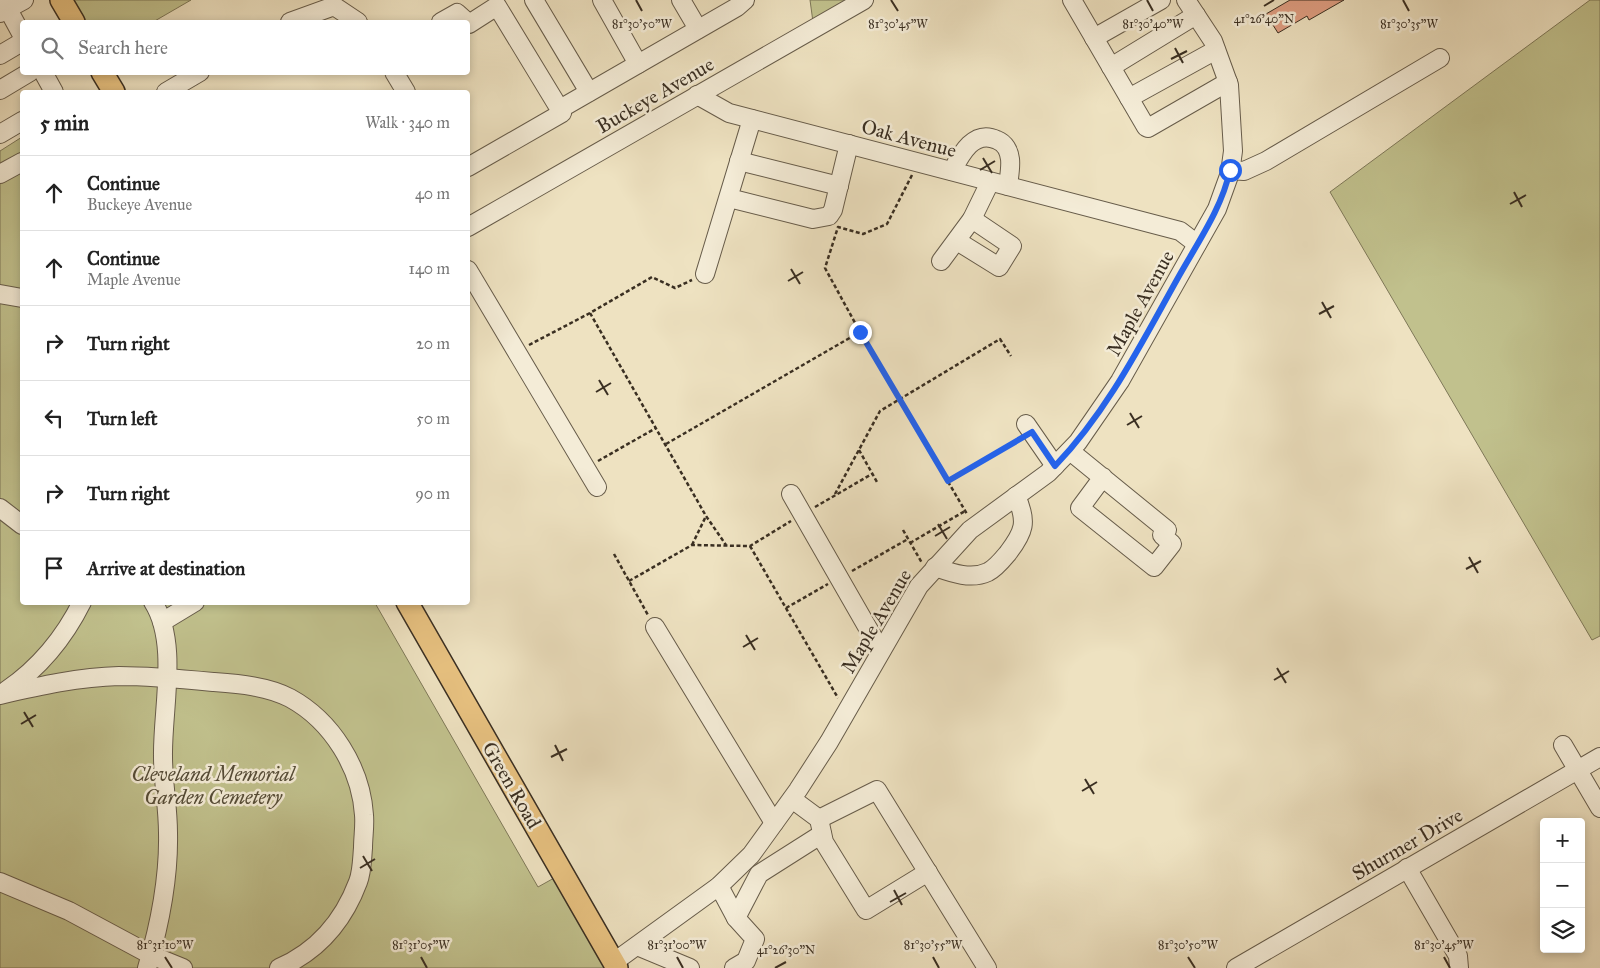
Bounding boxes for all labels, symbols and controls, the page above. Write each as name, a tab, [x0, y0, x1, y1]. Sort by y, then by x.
text: 41°26'40"N	[1234, 12, 1294, 26]
text: 81°30'50"W	[612, 17, 672, 31]
text: 81°30'45"W	[868, 17, 928, 31]
text: 81°30'40"W	[1123, 17, 1184, 31]
text: 81°30'35"W	[1380, 17, 1438, 31]
search box	[20, 20, 470, 75]
icon: search	[38, 34, 66, 62]
text: Search here	[78, 36, 168, 59]
street label: Buckeye Avenue	[592, 52, 718, 138]
text: 5 min	[40, 110, 89, 136]
text: Walk · 340 m	[365, 113, 450, 132]
street label: Oak Avenue	[859, 114, 959, 162]
route start	[1219, 159, 1242, 182]
text: Continue	[87, 172, 160, 195]
icon: ahead	[40, 179, 68, 207]
text: 40 m	[415, 184, 450, 203]
text: Buckeye Avenue	[87, 195, 192, 214]
street label: Maple Avenue	[1101, 246, 1179, 360]
text: Continue	[87, 247, 160, 270]
icon: ahead	[40, 254, 68, 282]
text: 140 m	[409, 259, 450, 278]
text: Maple Avenue	[87, 270, 181, 289]
route end	[849, 321, 872, 344]
icon: right	[40, 329, 68, 357]
text: Turn right	[87, 332, 170, 355]
text: 20 m	[416, 334, 450, 353]
icon: left	[40, 404, 68, 432]
text: Turn left	[87, 407, 157, 430]
text: 50 m	[416, 409, 450, 428]
icon: right	[40, 479, 68, 507]
text: Turn right	[87, 482, 170, 505]
text: 90 m	[415, 484, 450, 503]
icon: arrive	[40, 554, 68, 582]
text: Arrive at destination	[87, 557, 245, 580]
street label: Maple Avenue	[836, 565, 916, 677]
street label: Green Road	[478, 737, 546, 833]
park label: Cleveland Memorial Garden Cemetery	[131, 762, 296, 809]
street label: Shurmer Drive	[1347, 803, 1467, 885]
map controls	[1540, 818, 1585, 953]
button: +	[1540, 818, 1585, 863]
button: −	[1540, 863, 1585, 908]
button: layers	[1540, 908, 1585, 953]
text: 81°31'10"W	[137, 938, 194, 952]
text: 81°31'05"W	[392, 938, 450, 952]
text: 81°31'00"W	[648, 938, 707, 952]
text: 81°30'55"W	[904, 938, 963, 952]
text: 81°30'50"W	[1158, 938, 1218, 952]
text: 81°30'45"W	[1414, 938, 1474, 952]
text: 41°26'30"N	[757, 943, 815, 957]

